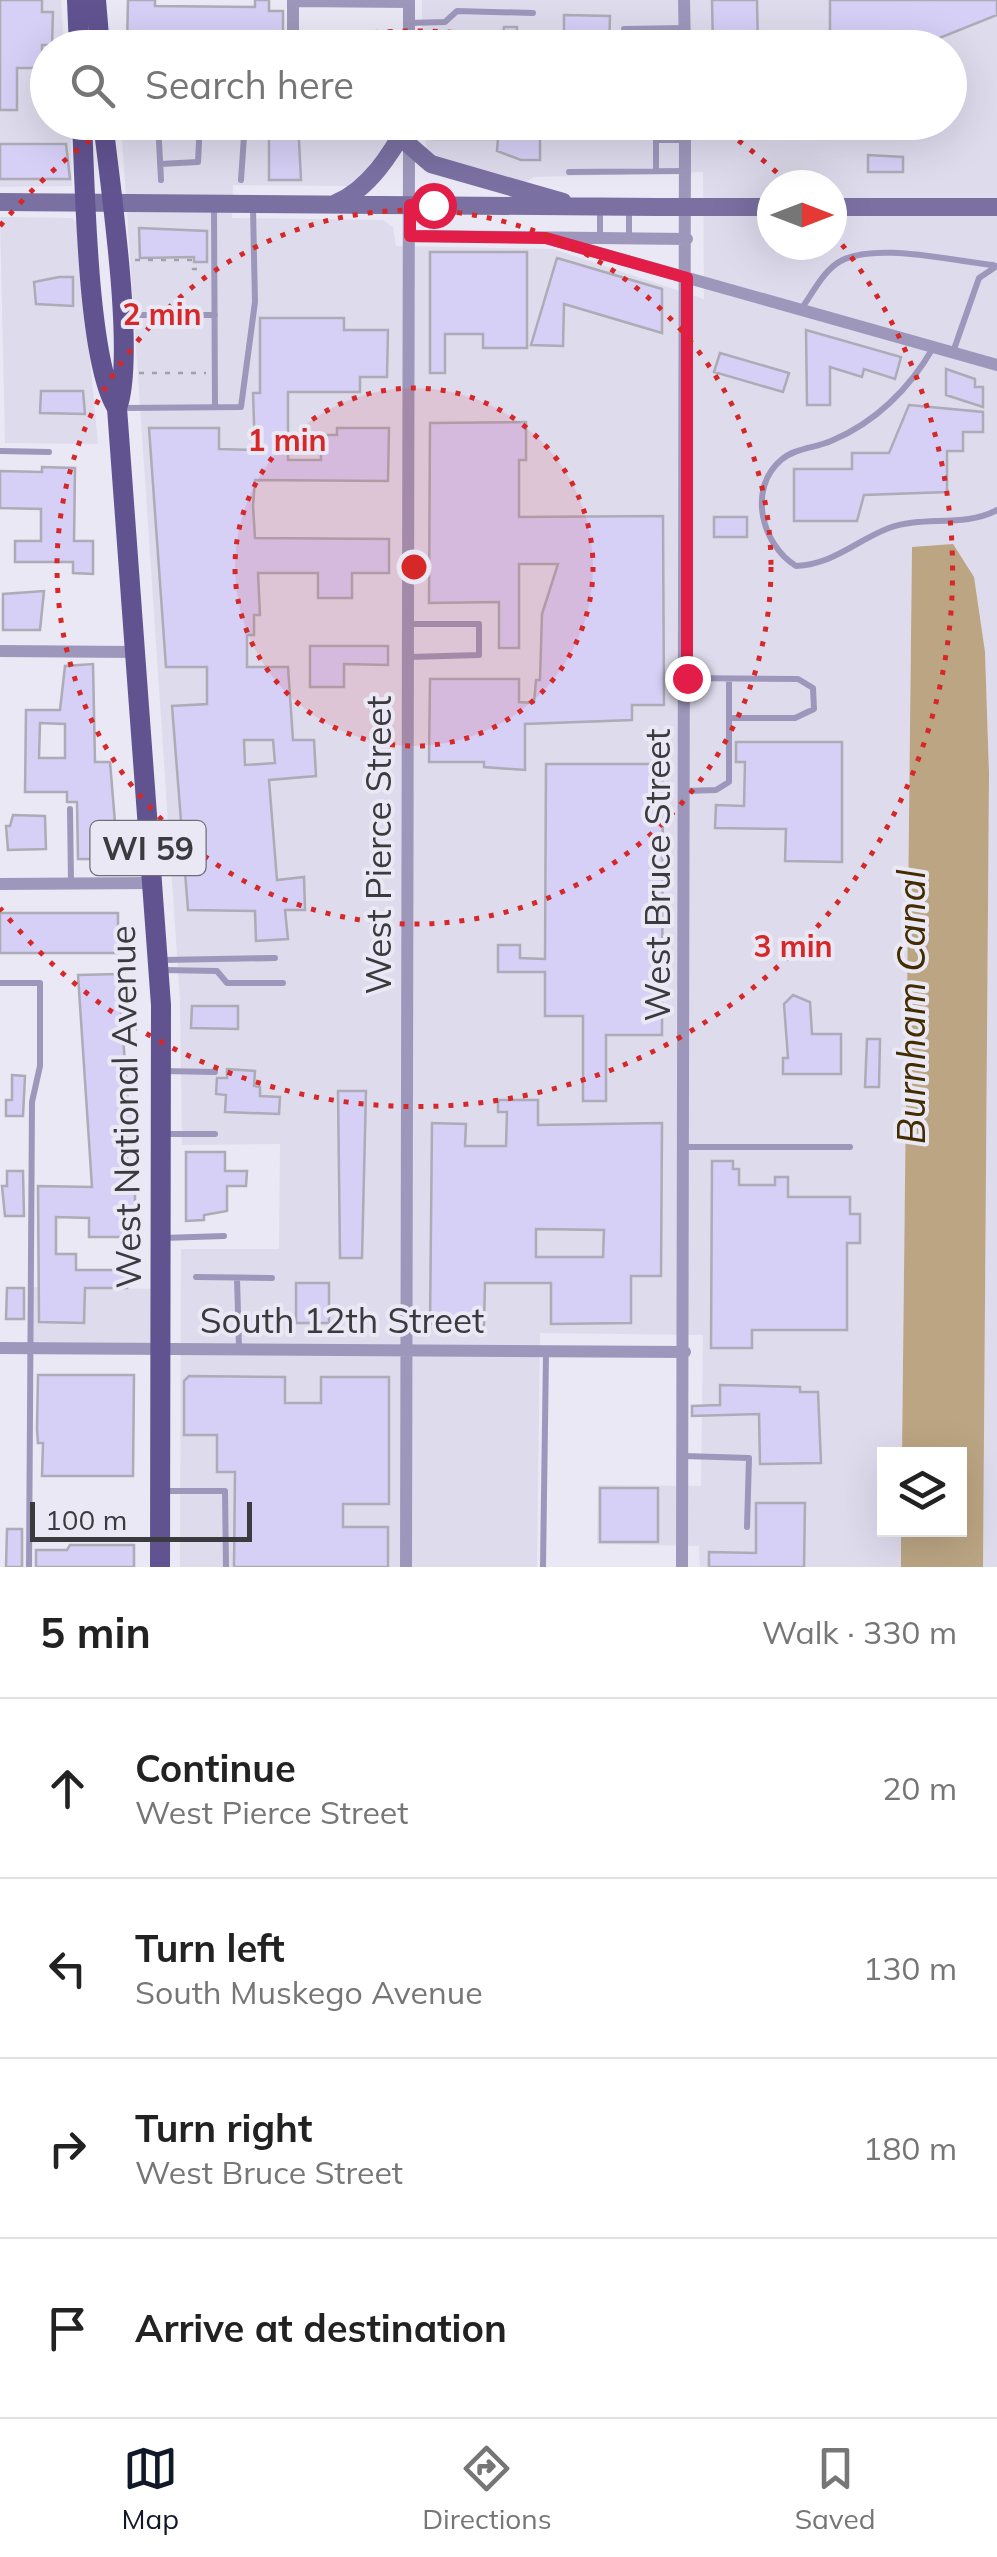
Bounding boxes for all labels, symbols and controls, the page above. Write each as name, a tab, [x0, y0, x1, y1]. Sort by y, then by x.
search box	[30, 30, 967, 140]
icon: search	[65, 58, 120, 113]
text: Search here	[145, 61, 354, 109]
north arrow	[757, 170, 847, 260]
route start	[411, 183, 457, 229]
text: 2 min	[122, 295, 202, 333]
text: 1 min	[247, 421, 327, 459]
centre of rings	[396, 549, 432, 585]
route end	[665, 656, 711, 702]
street label: West Pierce Street	[356, 695, 400, 995]
street label: West Bruce Street	[635, 728, 679, 1022]
road number: WI 59	[90, 821, 206, 875]
water label: Burnham Canal	[887, 870, 935, 1144]
street label: West National Avenue	[100, 925, 150, 1289]
text: 3 min	[753, 927, 833, 965]
street label: South 12th Street	[200, 1298, 484, 1342]
map controls	[877, 1447, 967, 1537]
button: layers	[877, 1447, 967, 1537]
scale bar	[30, 1497, 252, 1542]
text: 100 m	[45, 1502, 127, 1537]
text: 5 min	[40, 1606, 151, 1659]
text: Walk · 330 m	[762, 1612, 957, 1652]
text: Continue	[135, 1744, 296, 1792]
icon: ahead	[40, 1761, 95, 1816]
text: 20 m	[882, 1768, 957, 1808]
text: West Pierce Street	[135, 1792, 408, 1832]
text: Turn left	[135, 1924, 285, 1972]
icon: left	[40, 1941, 95, 1996]
text: 130 m	[863, 1948, 957, 1988]
text: South Muskego Avenue	[135, 1972, 483, 2012]
text: Turn right	[135, 2104, 312, 2152]
icon: right	[40, 2121, 95, 2176]
text: 180 m	[863, 2128, 957, 2168]
text: West Bruce Street	[135, 2152, 403, 2192]
icon: arrive	[40, 2301, 95, 2356]
text: Arrive at destination	[135, 2304, 507, 2352]
tab: Map	[122, 2441, 179, 2536]
tab: Directions	[422, 2441, 552, 2536]
tab: Saved	[795, 2441, 875, 2536]

